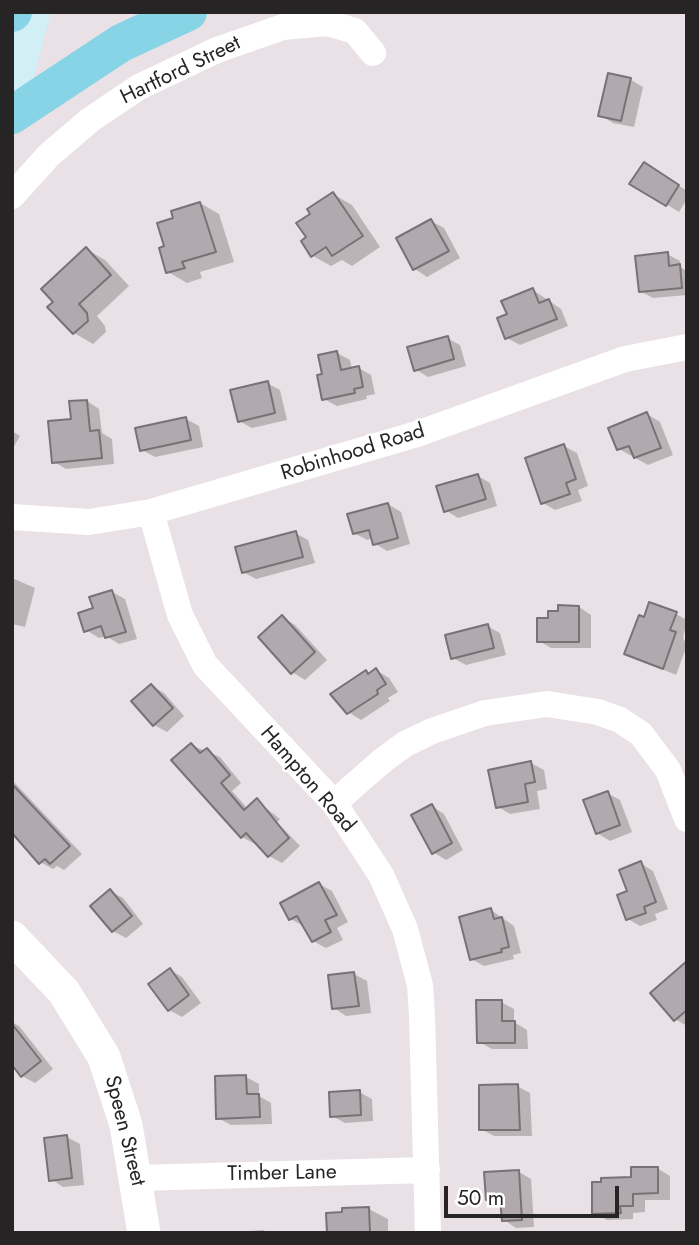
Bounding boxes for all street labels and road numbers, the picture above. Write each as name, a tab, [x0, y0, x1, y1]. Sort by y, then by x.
street label: Hartford Street	[117, 31, 245, 111]
street label: Robinhood Road	[278, 419, 428, 487]
street label: Hampton Road	[254, 722, 360, 838]
street label: Speen Street	[98, 1073, 150, 1189]
street label: Timber Lane	[227, 1160, 337, 1188]

